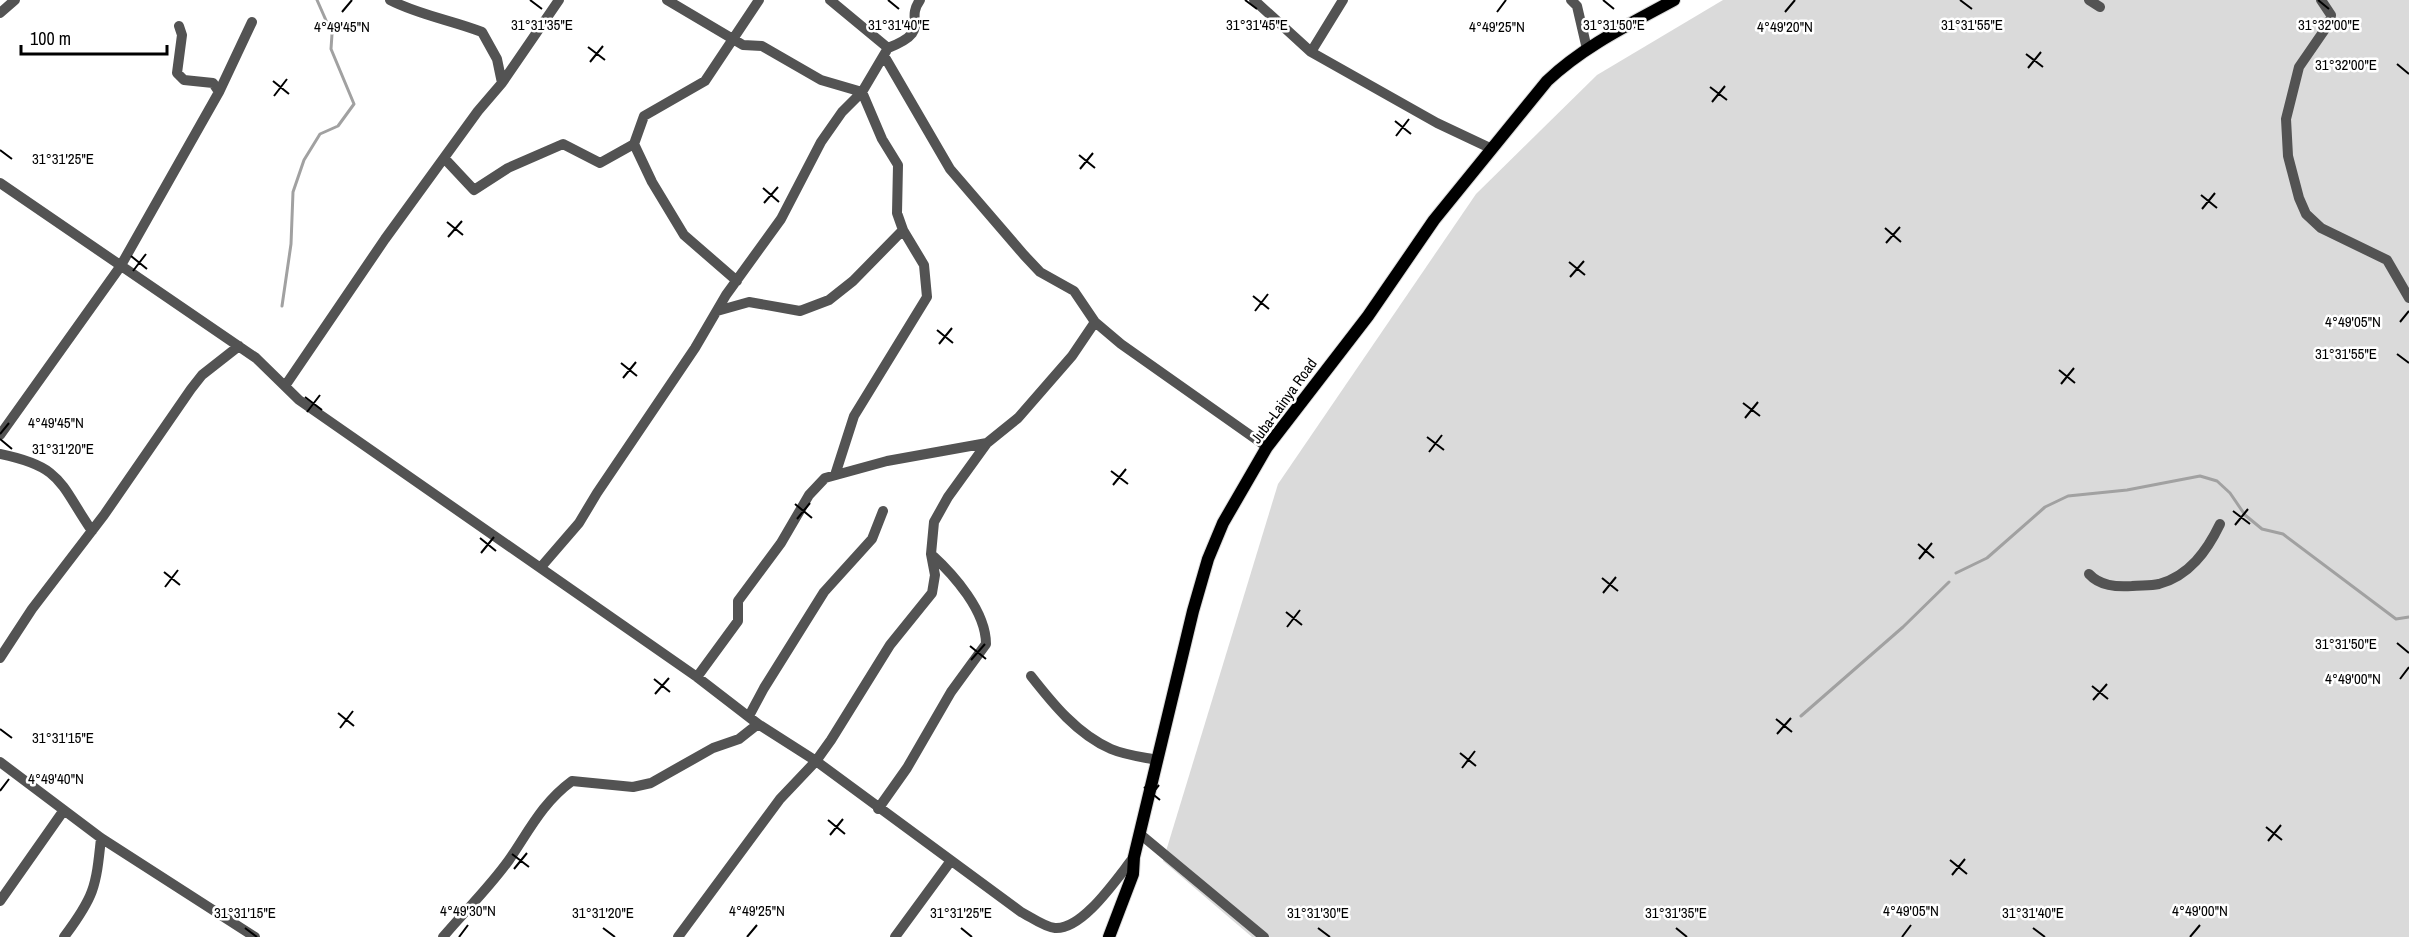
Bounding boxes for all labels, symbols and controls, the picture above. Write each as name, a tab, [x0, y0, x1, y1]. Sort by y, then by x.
text: 31°31'35"E	[511, 14, 573, 35]
text: 31°31'40"E	[868, 14, 930, 35]
text: 31°31'45"E	[1226, 14, 1288, 35]
text: 31°31'50"E	[1583, 14, 1645, 35]
text: 31°31'55"E	[1941, 14, 2003, 35]
text: 31°32'00"E	[2298, 14, 2360, 35]
text: 4°49'45"N	[314, 16, 370, 37]
text: 4°49'25"N	[1469, 16, 1525, 37]
text: 4°49'20"N	[1757, 16, 1813, 37]
scale bar	[21, 18, 166, 56]
text: 100 m	[30, 26, 71, 51]
text: 31°32'00"E	[2315, 54, 2377, 75]
text: 31°31'25"E	[32, 148, 94, 169]
text: 4°49'05"N	[2325, 311, 2381, 332]
text: 31°31'55"E	[2315, 343, 2377, 364]
street label: Juba-Lainya Road	[1246, 354, 1322, 448]
text: 4°49'45"N	[28, 412, 84, 433]
text: 31°31'20"E	[32, 438, 94, 459]
text: 31°31'50"E	[2315, 633, 2377, 654]
text: 4°49'00"N	[2325, 668, 2381, 689]
text: 31°31'15"E	[32, 727, 94, 748]
text: 4°49'40"N	[28, 768, 84, 789]
text: 4°49'30"N	[440, 900, 496, 921]
text: 4°49'25"N	[729, 900, 785, 921]
text: 4°49'05"N	[1883, 900, 1939, 921]
text: 4°49'00"N	[2172, 900, 2228, 921]
text: 31°31'15"E	[214, 902, 276, 923]
text: 31°31'20"E	[572, 902, 634, 923]
text: 31°31'25"E	[930, 902, 992, 923]
text: 31°31'30"E	[1287, 902, 1349, 923]
text: 31°31'35"E	[1645, 902, 1707, 923]
text: 31°31'40"E	[2002, 902, 2064, 923]

